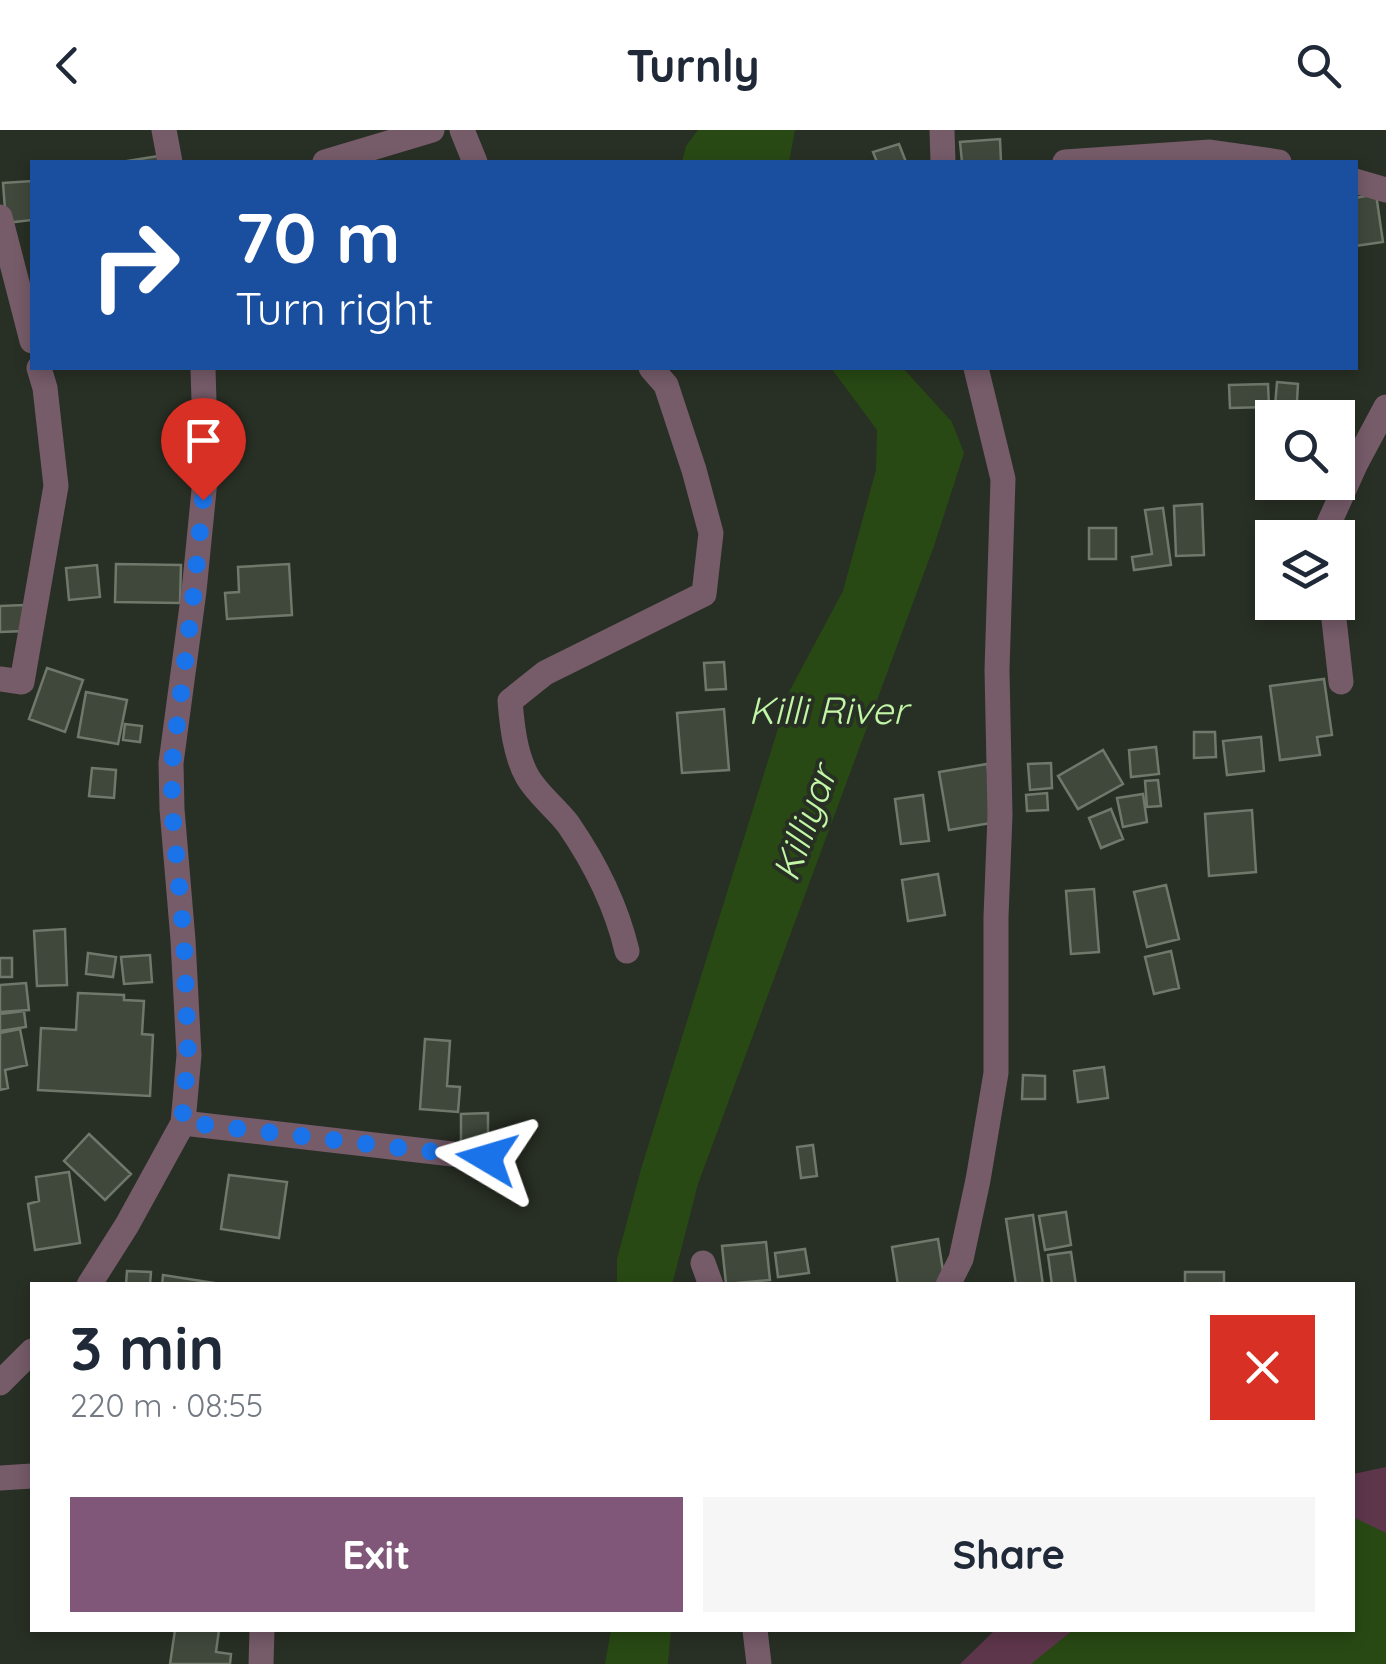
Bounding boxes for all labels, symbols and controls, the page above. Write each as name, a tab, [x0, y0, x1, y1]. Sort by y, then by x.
text: Turnly	[626, 37, 760, 93]
icon: back	[40, 38, 95, 93]
icon: search	[1291, 38, 1346, 93]
text: 70 m	[235, 193, 401, 281]
icon: right	[70, 200, 200, 330]
text: Turn right	[235, 280, 434, 336]
pin	[161, 398, 246, 501]
map controls	[1255, 400, 1355, 620]
button: search	[1255, 400, 1355, 500]
icon: arrive	[176, 413, 231, 468]
button: layers	[1255, 520, 1355, 620]
water label: Killi River	[748, 686, 912, 734]
water label: Killiyar	[761, 755, 848, 887]
position arrow	[435, 1106, 539, 1210]
text: 3 min	[70, 1310, 224, 1385]
button: close	[1210, 1315, 1315, 1420]
text: 220 m · 08:55	[70, 1385, 263, 1425]
button: Exit	[70, 1497, 683, 1612]
button: Share	[703, 1497, 1315, 1612]

